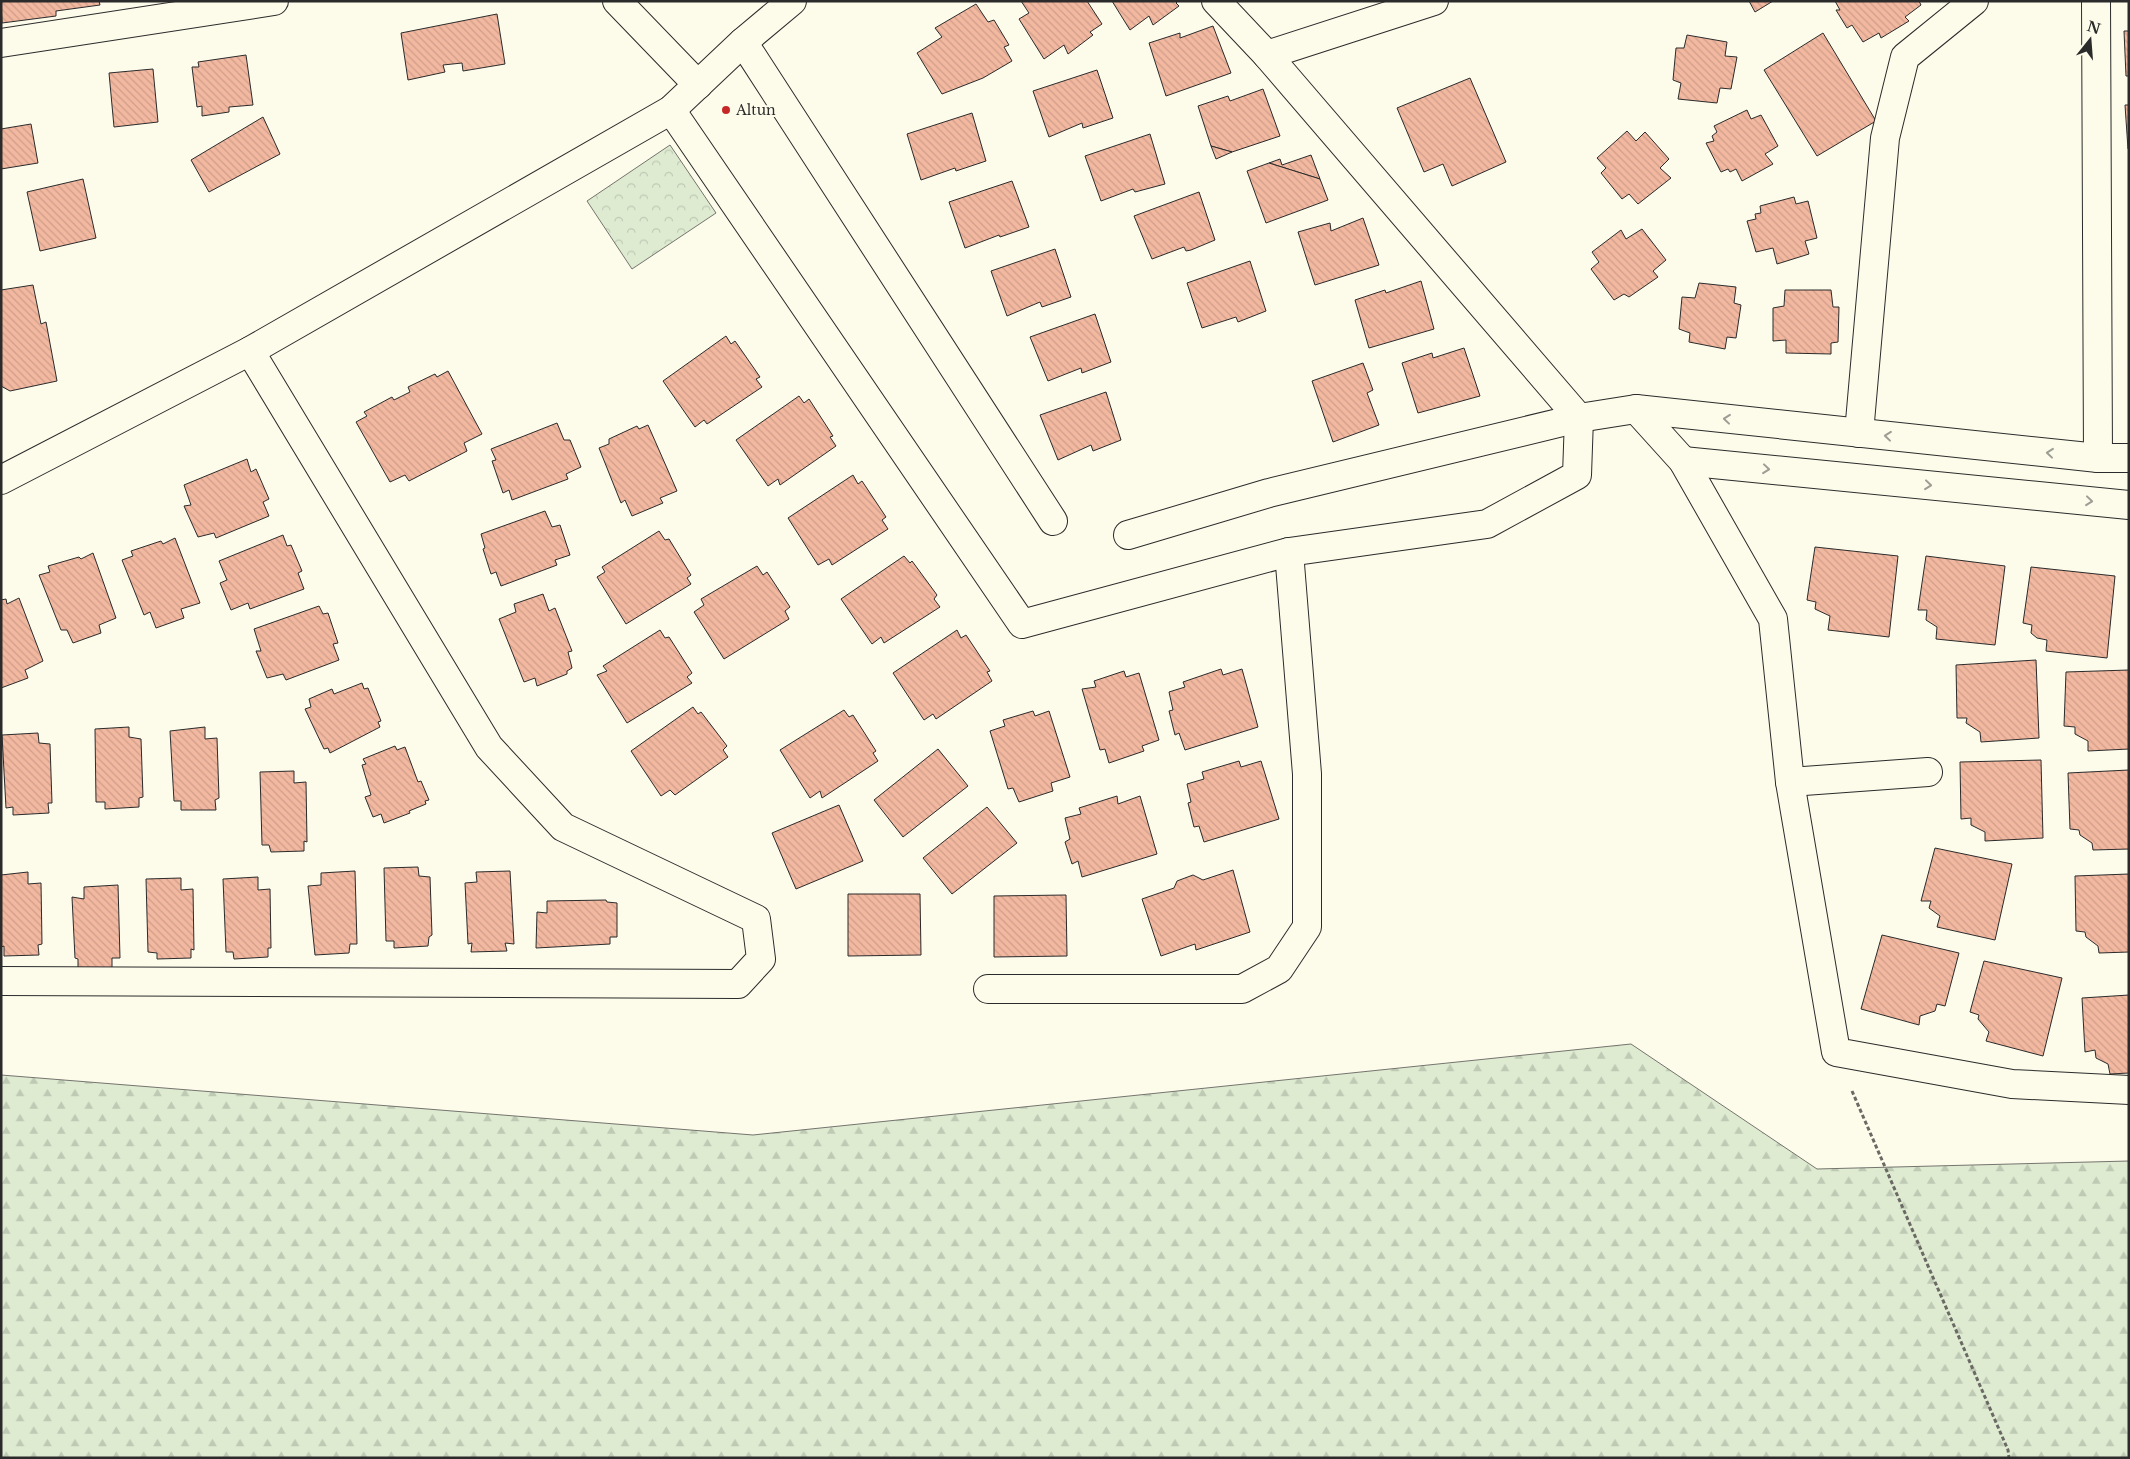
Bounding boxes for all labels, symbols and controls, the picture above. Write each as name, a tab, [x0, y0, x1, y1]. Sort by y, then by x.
north arrow	[2065, 15, 2115, 65]
text: N	[2085, 17, 2103, 38]
place label: Altun	[735, 101, 776, 119]
marker: Altun	[720, 104, 732, 116]
one-way arrow	[1722, 414, 1730, 425]
one-way arrow	[1884, 431, 1892, 442]
one-way arrow	[2045, 448, 2053, 459]
one-way arrow	[1762, 463, 1770, 474]
one-way arrow	[1924, 479, 1932, 490]
one-way arrow	[2086, 495, 2094, 506]

